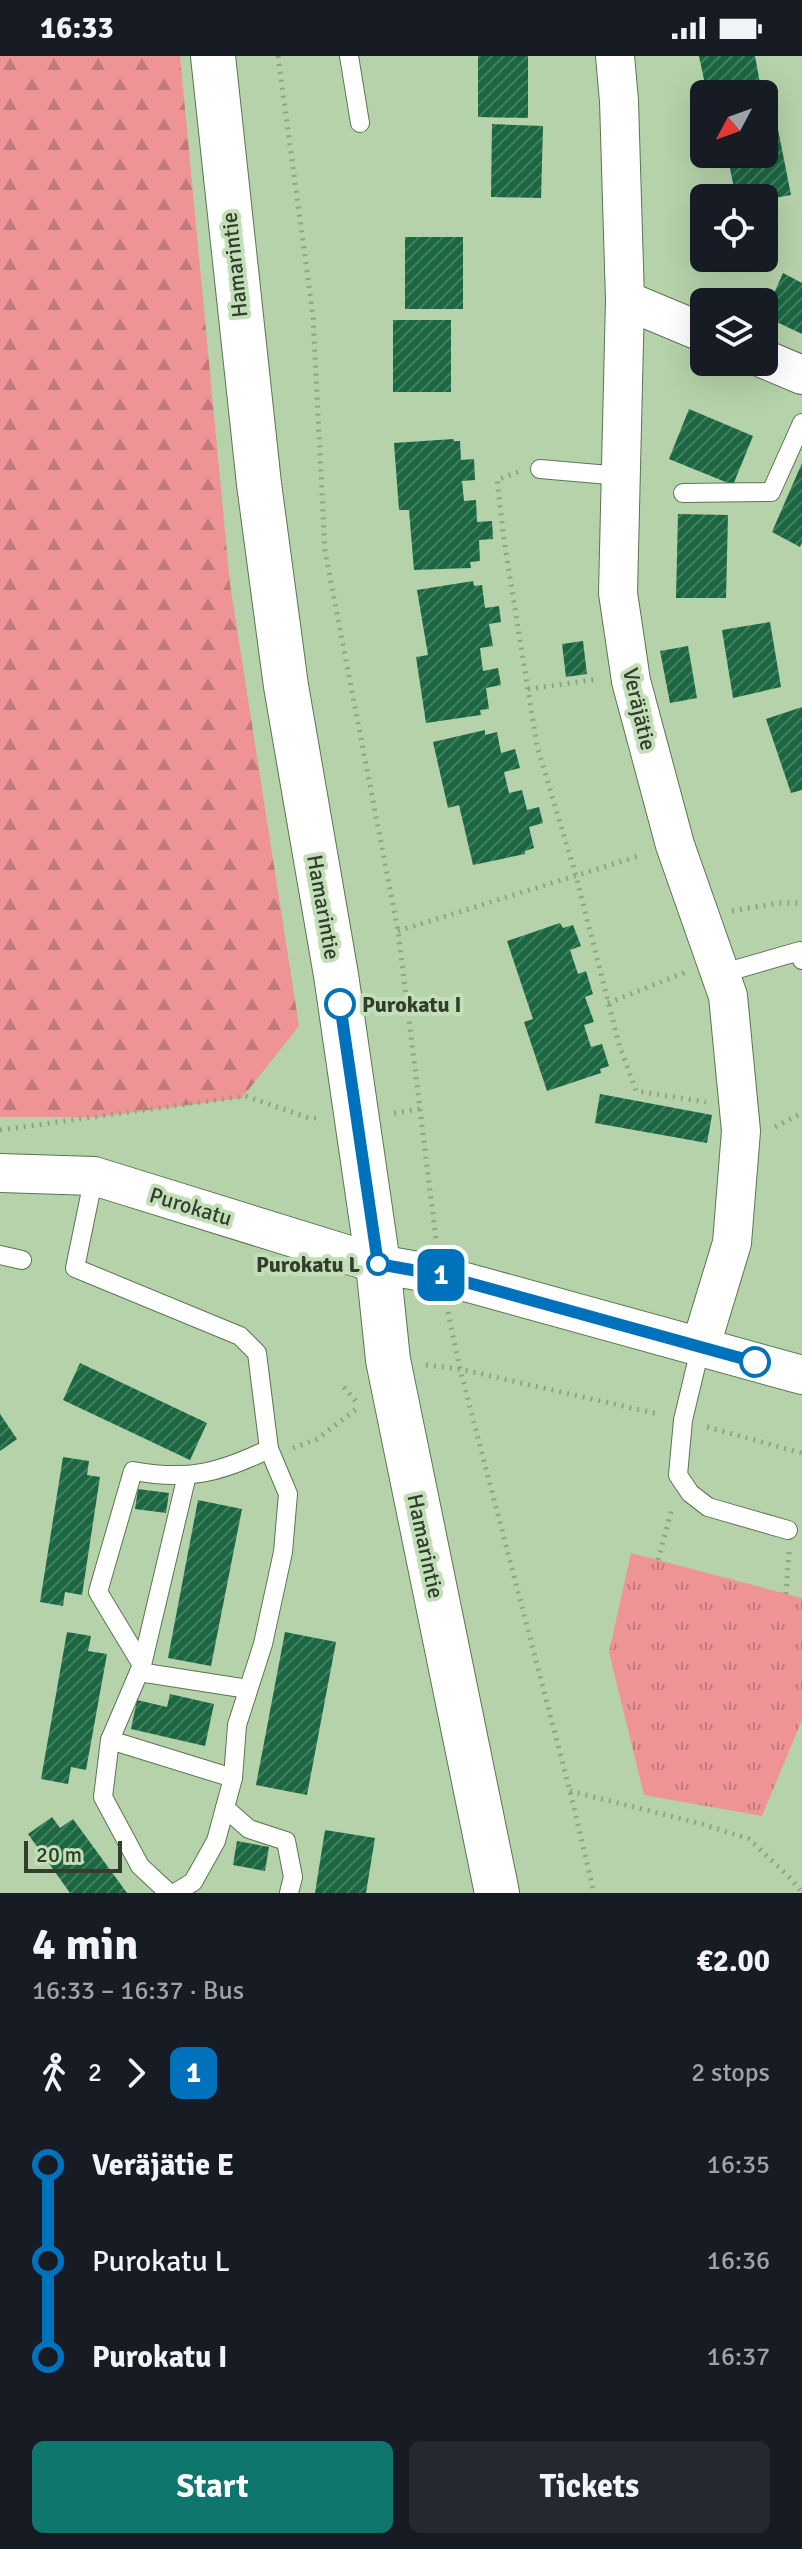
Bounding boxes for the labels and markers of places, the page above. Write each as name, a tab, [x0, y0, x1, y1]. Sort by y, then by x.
marker: Purokatu I	[325, 989, 355, 1019]
place label: Purokatu I	[362, 991, 461, 1018]
place label: Purokatu L	[256, 1251, 361, 1278]
marker: Purokatu L	[367, 1253, 389, 1275]
unlabelled marker	[740, 1347, 770, 1377]

